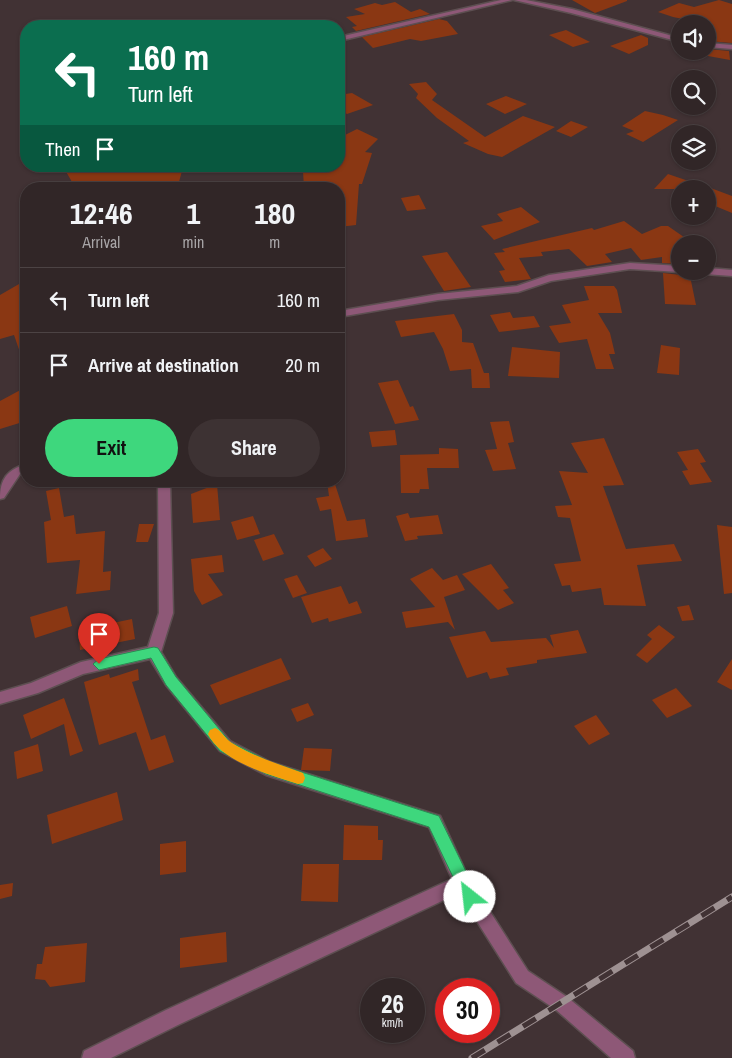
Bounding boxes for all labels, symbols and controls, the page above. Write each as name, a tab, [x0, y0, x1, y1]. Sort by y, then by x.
map controls	[671, 15, 716, 280]
button: sound	[671, 15, 716, 60]
text: 160 m	[128, 34, 209, 81]
icon: left	[45, 40, 110, 105]
button: search	[671, 70, 716, 115]
text: Turn left	[128, 79, 193, 109]
button: layers	[671, 125, 716, 170]
icon: arrive	[91, 135, 119, 163]
text: Then	[45, 136, 81, 162]
button: +	[671, 180, 716, 225]
text: 12:46	[70, 193, 133, 233]
text: 1	[187, 193, 200, 233]
text: 180	[254, 193, 295, 233]
text: Arrival	[82, 231, 120, 253]
text: min	[182, 231, 204, 253]
text: m	[269, 231, 280, 253]
button: −	[671, 235, 716, 280]
icon: left	[45, 286, 73, 314]
text: Turn left	[88, 287, 149, 313]
text: 160 m	[277, 287, 320, 313]
icon: arrive	[45, 351, 73, 379]
text: Arrive at destination	[88, 352, 239, 378]
text: 20 m	[285, 352, 320, 378]
button: Exit	[45, 419, 178, 477]
button: Share	[188, 419, 320, 477]
pin	[78, 613, 120, 664]
icon: arrive	[85, 620, 113, 648]
position arrow	[443, 870, 495, 922]
speed limit sign: 30	[435, 978, 500, 1043]
text: 26	[381, 987, 404, 1021]
text: km/h	[382, 1015, 403, 1031]

